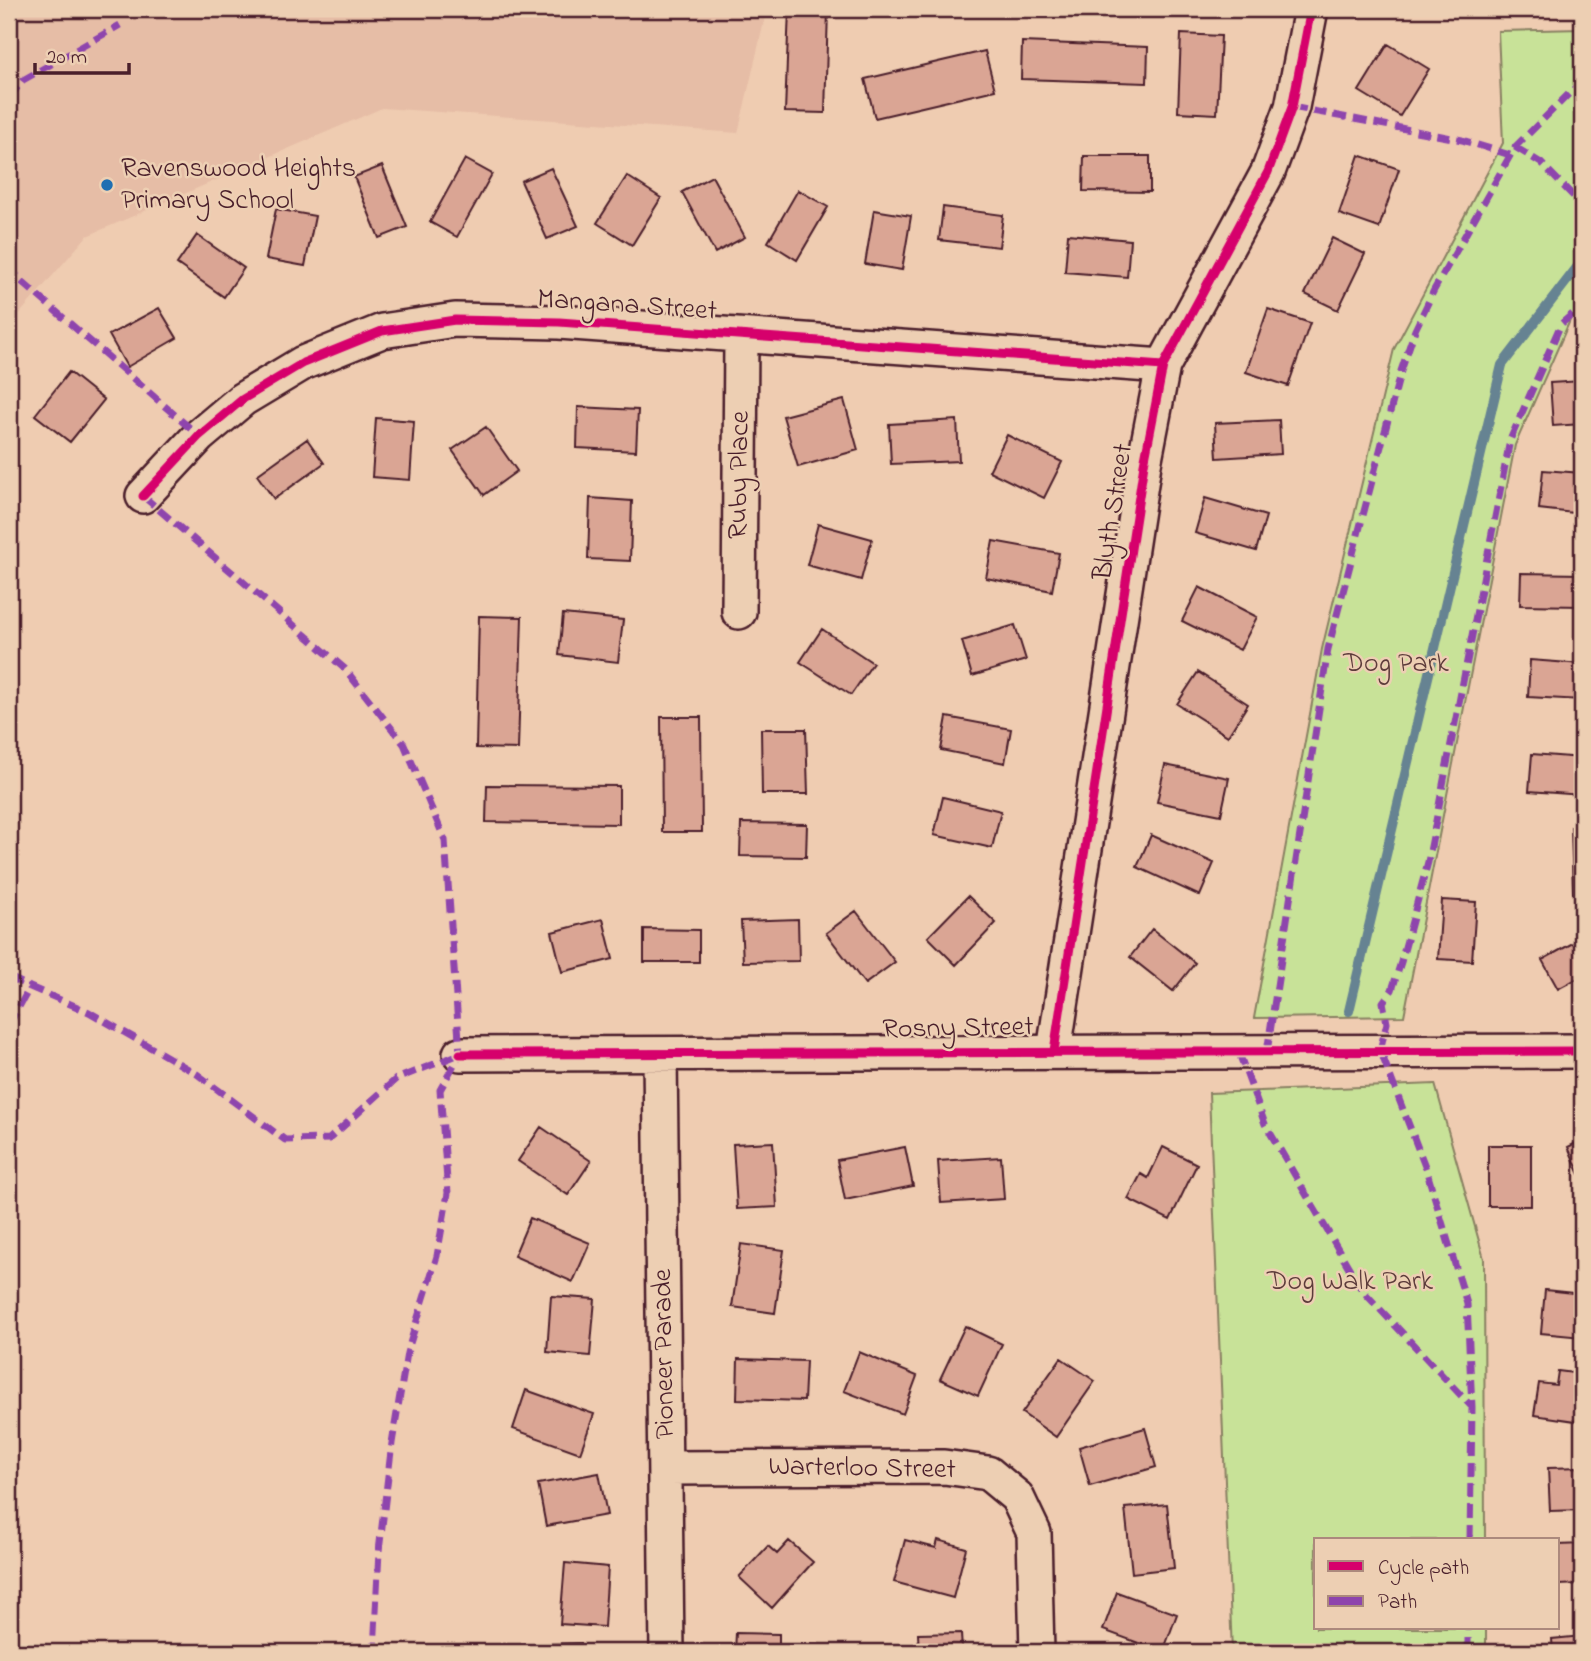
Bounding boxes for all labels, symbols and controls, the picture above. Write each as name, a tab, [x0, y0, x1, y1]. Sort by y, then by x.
scale bar	[35, 32, 130, 76]
text: 20 m	[46, 43, 87, 73]
place label: Ravenswood Heights Primary School	[121, 149, 356, 222]
marker: Ravenswood Heights Primary School	[99, 177, 115, 193]
street label: Mangana Street	[536, 279, 718, 333]
street label: Ruby Place	[718, 410, 762, 539]
street label: Blyth Street	[1083, 441, 1145, 584]
park label: Dog Park	[1342, 644, 1449, 685]
street label: Rosny Street	[882, 1007, 1034, 1051]
park label: Dog Walk Park	[1266, 1262, 1434, 1303]
street label: Pioneer Parade	[643, 1268, 687, 1440]
street label: Warterloo Street	[768, 1447, 956, 1491]
legend	[1314, 1538, 1560, 1630]
text: Cycle path	[1378, 1554, 1469, 1586]
text: Path	[1378, 1588, 1417, 1618]

